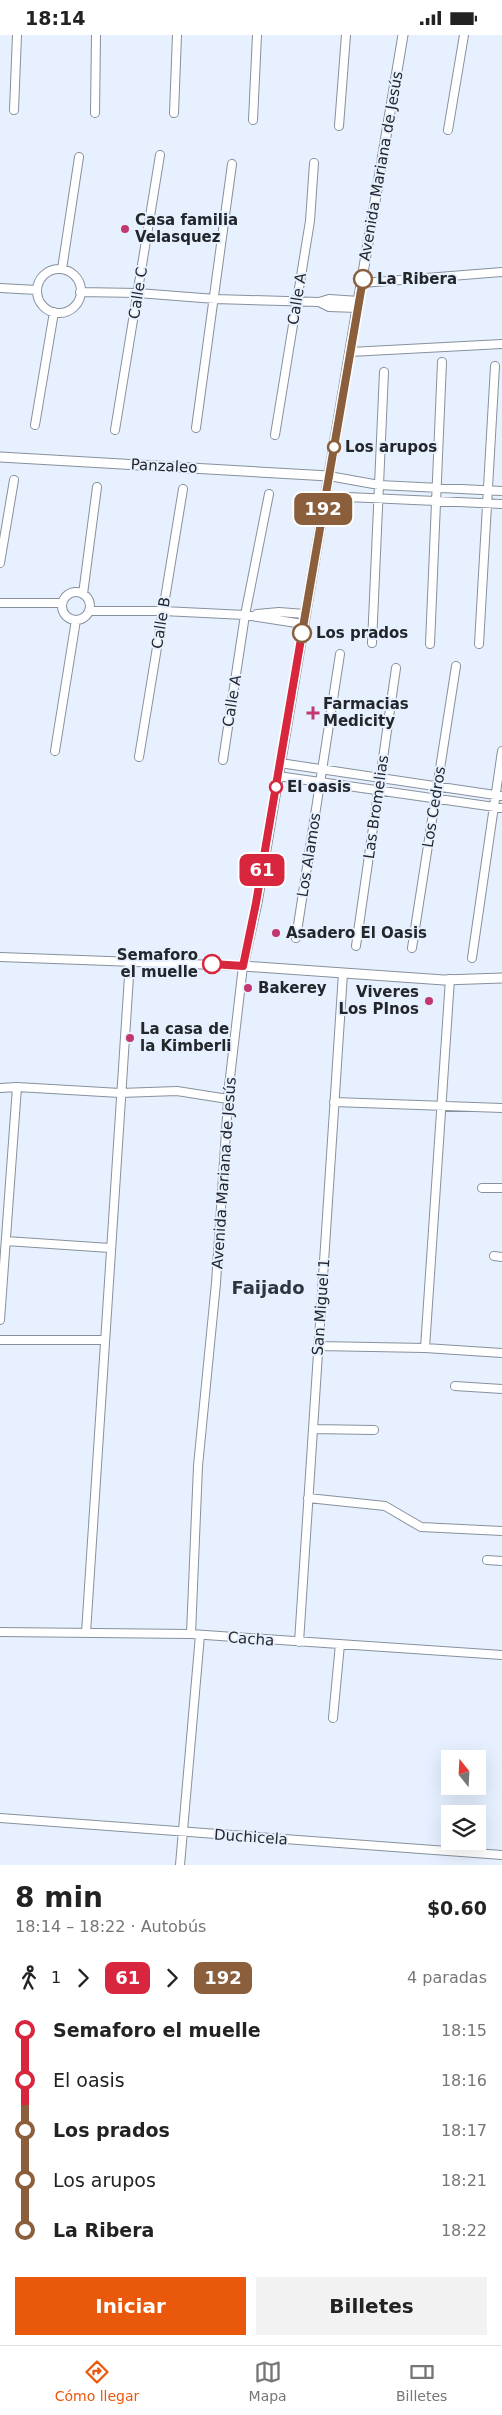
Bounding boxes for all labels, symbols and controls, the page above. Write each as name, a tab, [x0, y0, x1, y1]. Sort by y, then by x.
text: 18:14	[25, 7, 85, 29]
street label: Avenida Mariana de Jesús	[355, 70, 407, 262]
place label: Casa familia Velasquez	[135, 211, 238, 246]
marker: Casa familia Velasquez	[119, 223, 131, 235]
street label: Calle C	[125, 266, 151, 320]
marker: La Ribera	[353, 269, 373, 289]
place label: La Ribera	[377, 270, 457, 288]
street label: Calle A	[284, 271, 310, 326]
place label: Los arupos	[345, 438, 437, 456]
marker: Los arupos	[327, 440, 341, 454]
street label: Panzaleo	[130, 455, 198, 477]
line badge: 192	[294, 493, 352, 525]
text: 192	[304, 498, 342, 519]
street label: Calle B	[148, 596, 174, 650]
marker: Los prados	[292, 623, 312, 643]
place label: Los prados	[316, 624, 408, 642]
street label: Calle A	[219, 673, 245, 728]
place label: Farmacias Medicity	[323, 695, 409, 730]
marker: Farmacias Medicity	[307, 707, 319, 719]
street label: Las Bromelias	[360, 754, 392, 860]
street label: Los Cedros	[419, 765, 449, 849]
place label: El oasis	[287, 778, 351, 796]
marker: El oasis	[269, 780, 283, 794]
street label: Los Alamos	[293, 811, 325, 898]
line badge: 61	[240, 854, 284, 886]
text: 61	[249, 859, 275, 880]
place label: Asadero El Oasis	[286, 924, 427, 942]
marker: Asadero El Oasis	[270, 927, 282, 939]
place label: Semaforo el muelle	[117, 946, 198, 981]
marker: Semaforo el muelle	[202, 954, 222, 974]
place label: Bakerey	[258, 979, 327, 997]
marker: Bakerey	[242, 982, 254, 994]
place label: Viveres Los PInos	[338, 983, 419, 1018]
marker: Viveres Los PInos	[423, 995, 435, 1007]
place label: La casa de la Kimberli	[140, 1020, 231, 1055]
marker: La casa de la Kimberli	[124, 1032, 136, 1044]
street label: Avenida Mariana de Jesús	[208, 1076, 240, 1269]
street label: San Miguel 1	[309, 1258, 333, 1356]
district label: Faijado	[231, 1277, 305, 1298]
street label: Cacha	[227, 1628, 275, 1650]
north arrow	[441, 1750, 486, 1795]
map controls	[441, 1750, 486, 1850]
button: layers	[441, 1805, 486, 1850]
street label: Duchicela	[214, 1825, 288, 1849]
text: 8 min	[15, 1881, 103, 1914]
text: $0.60	[427, 1897, 487, 1919]
text: 18:14 – 18:22 · Autobús	[15, 1917, 206, 1936]
icon: walk	[15, 1964, 43, 1992]
icon: forward	[69, 1964, 97, 1992]
icon: forward	[158, 1964, 186, 1992]
text: 61	[115, 1967, 140, 1988]
text: 192	[204, 1967, 242, 1988]
text: 1	[51, 1968, 61, 1987]
text: 4 paradas	[407, 1968, 487, 1987]
text: Semaforo el muelle	[53, 2019, 261, 2041]
text: 18:15	[441, 2021, 487, 2040]
text: El oasis	[53, 2069, 125, 2091]
text: 18:16	[441, 2071, 487, 2090]
text: Los prados	[53, 2119, 170, 2141]
text: 18:17	[441, 2121, 487, 2140]
text: Los arupos	[53, 2169, 156, 2191]
text: 18:21	[441, 2171, 487, 2190]
text: La Ribera	[53, 2219, 154, 2241]
text: 18:22	[441, 2221, 487, 2240]
button: Iniciar	[15, 2277, 246, 2335]
button: Billetes	[256, 2277, 487, 2335]
tab: Cómo llegar	[55, 2358, 139, 2404]
tab: Mapa	[249, 2358, 287, 2404]
tab: Billetes	[396, 2358, 447, 2404]

